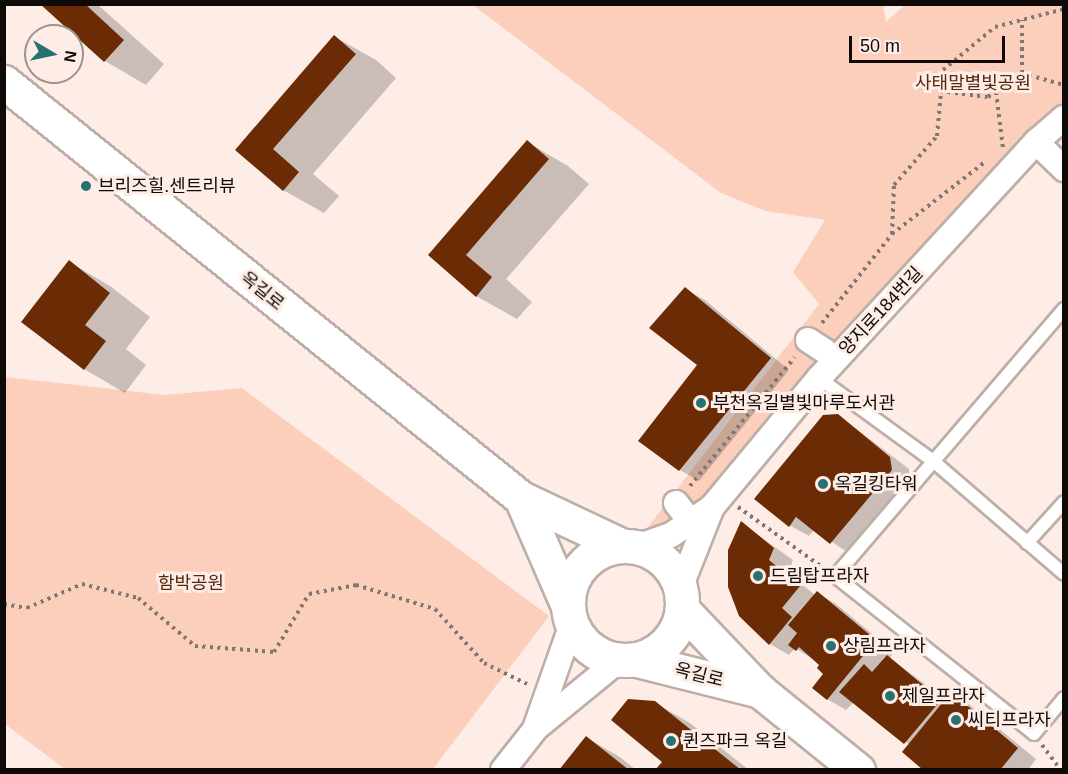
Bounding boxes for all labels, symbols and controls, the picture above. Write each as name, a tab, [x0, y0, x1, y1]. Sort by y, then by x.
north arrow	[24, 24, 84, 84]
scale bar	[852, 24, 1008, 62]
text: 50 m	[860, 36, 900, 56]
text: N	[61, 50, 80, 64]
park label: 사태말별빛공원	[915, 72, 1031, 94]
place label: 브리즈힐.센트리뷰	[98, 175, 235, 197]
marker: 브리즈힐.센트리뷰	[79, 179, 93, 193]
street label: 양지로184번길	[835, 262, 927, 360]
street label: 옥길로	[236, 267, 288, 315]
place label: 부천옥길별빛마루도서관	[713, 392, 895, 414]
marker: 부천옥길별빛마루도서관	[694, 396, 708, 410]
place label: 옥길킹타워	[835, 473, 918, 495]
marker: 옥길킹타워	[816, 477, 830, 491]
place label: 드림탑프라자	[770, 565, 869, 587]
marker: 드림탑프라자	[751, 569, 765, 583]
park label: 함박공원	[158, 572, 224, 594]
place label: 상림프라자	[843, 635, 926, 657]
marker: 상림프라자	[824, 639, 838, 653]
street label: 옥길로	[672, 659, 726, 691]
place label: 제일프라자	[902, 685, 985, 707]
marker: 제일프라자	[883, 689, 897, 703]
place label: 씨티프라자	[968, 709, 1051, 731]
marker: 씨티프라자	[949, 713, 963, 727]
place label: 퀸즈파크 옥길	[683, 730, 787, 752]
marker: 퀸즈파크 옥길	[664, 734, 678, 748]

